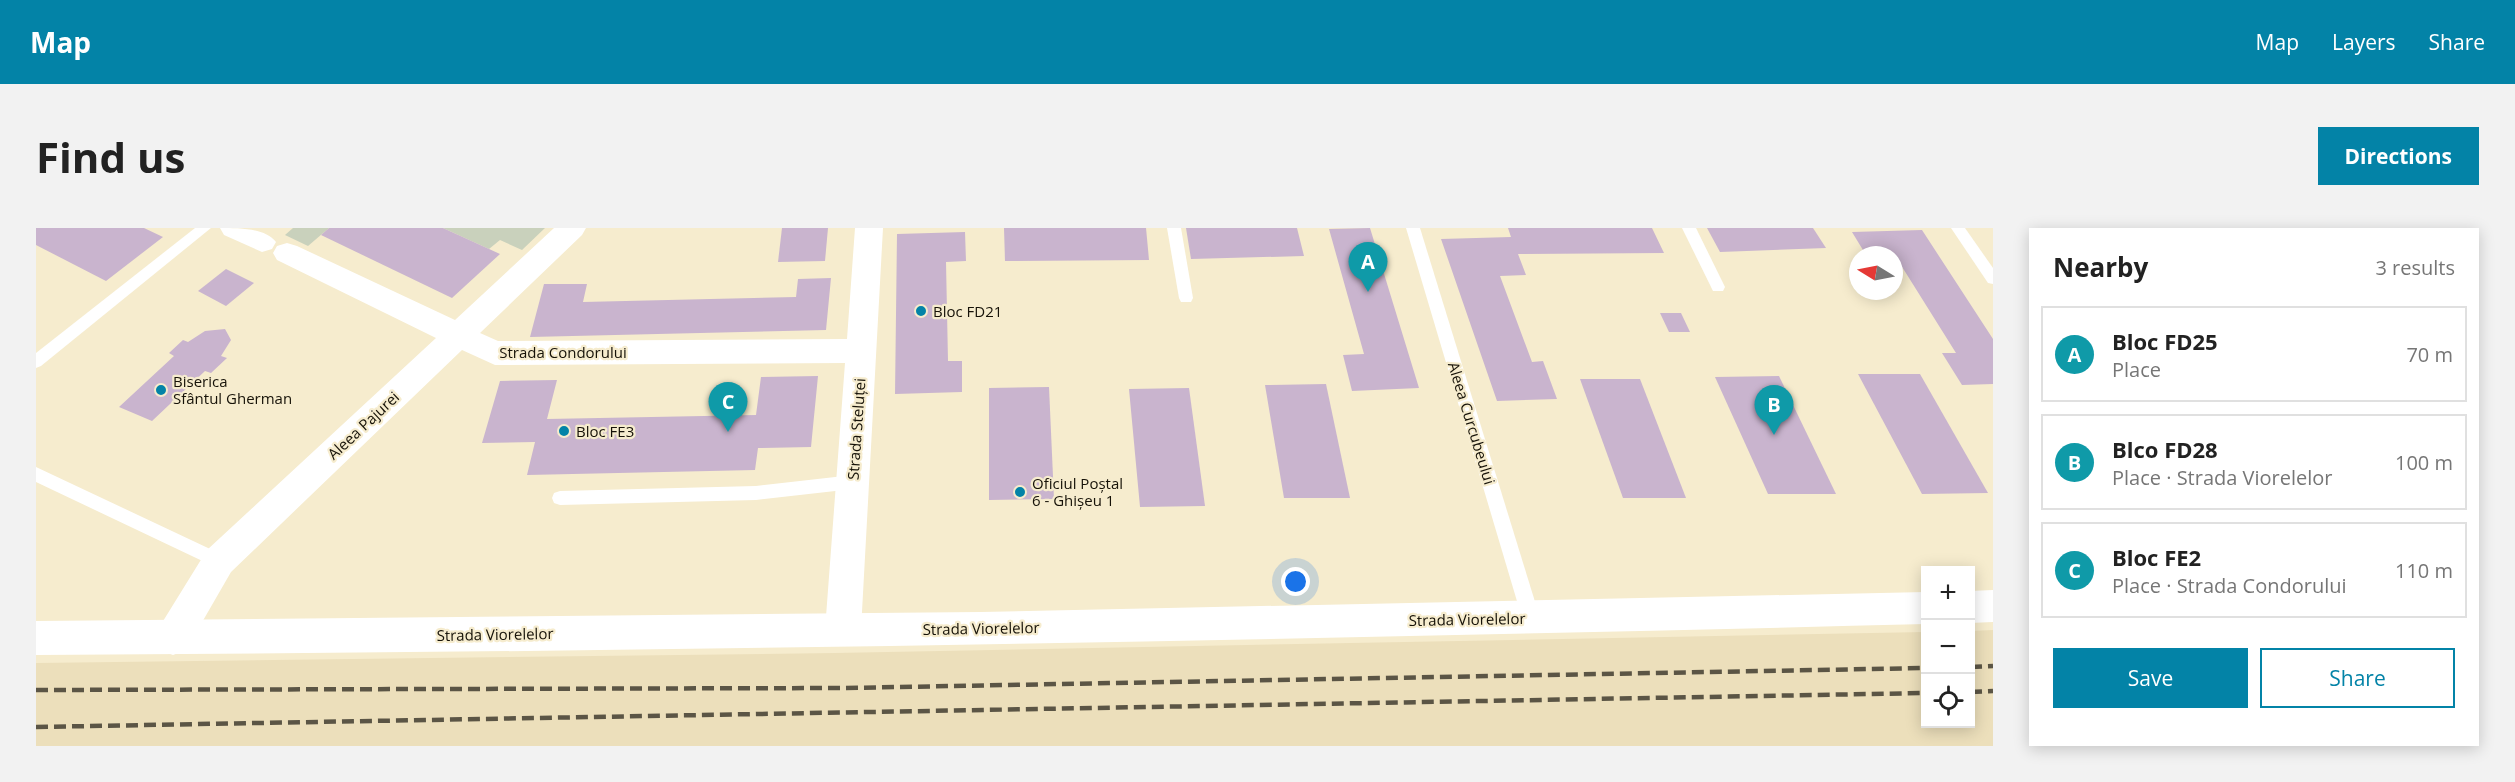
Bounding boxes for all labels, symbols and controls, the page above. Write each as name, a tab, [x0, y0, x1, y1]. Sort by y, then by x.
text: Map	[30, 23, 91, 61]
text: Map	[2256, 28, 2299, 56]
text: Layers	[2332, 28, 2396, 56]
text: Share	[2429, 28, 2485, 56]
button: Directions	[2318, 127, 2479, 185]
text: Find us	[36, 128, 185, 185]
pin: A	[1348, 242, 1388, 292]
north arrow	[1849, 246, 1903, 300]
text: Nearby	[2053, 249, 2148, 285]
text: 3 results	[2375, 254, 2455, 281]
place label: Bloc FD21	[933, 301, 1002, 321]
marker: Bloc FD21	[914, 304, 928, 318]
text: Bloc FD25	[2112, 326, 2218, 356]
text: A	[2068, 341, 2081, 368]
text: 70 m	[2406, 341, 2453, 368]
street label: Strada Condorului	[499, 342, 627, 362]
text: Place	[2112, 356, 2161, 383]
street label: Aleea Curcubeului	[1444, 359, 1500, 487]
place label: Biserica Sfântul Gherman	[173, 371, 292, 408]
street label: Strada Steluței	[842, 377, 870, 481]
pin: C	[708, 382, 748, 432]
marker: Biserica Sfântul Gherman	[154, 383, 168, 397]
pin: B	[1754, 386, 1794, 435]
street label: Aleea Pajurei	[323, 387, 403, 463]
place label: Bloc FE3	[576, 421, 634, 441]
marker: Bloc FE3	[557, 424, 571, 438]
text: Blco FD28	[2112, 434, 2218, 464]
text: B	[2068, 449, 2081, 476]
text: 100 m	[2395, 449, 2453, 476]
text: Place · Strada Viorelelor	[2112, 464, 2333, 491]
place label: Oficiul Poștal 6 - Ghișeu 1	[1032, 473, 1123, 510]
marker: Oficiul Poștal 6 - Ghișeu 1	[1013, 485, 1027, 499]
text: Bloc FE2	[2112, 542, 2201, 572]
text: C	[2068, 557, 2081, 584]
text: 110 m	[2395, 557, 2453, 584]
map controls	[1921, 566, 1975, 728]
button: +	[1921, 566, 1975, 620]
your location	[1281, 567, 1310, 596]
text: Place · Strada Condorului	[2112, 572, 2347, 599]
street label: Strada Viorelelor	[1408, 608, 1526, 630]
street label: Strada Viorelelor	[922, 617, 1040, 639]
button: −	[1921, 620, 1975, 674]
street label: Strada Viorelelor	[436, 623, 554, 645]
button: Save	[2053, 648, 2248, 708]
button: Share	[2260, 648, 2455, 708]
button: locate	[1921, 674, 1975, 728]

